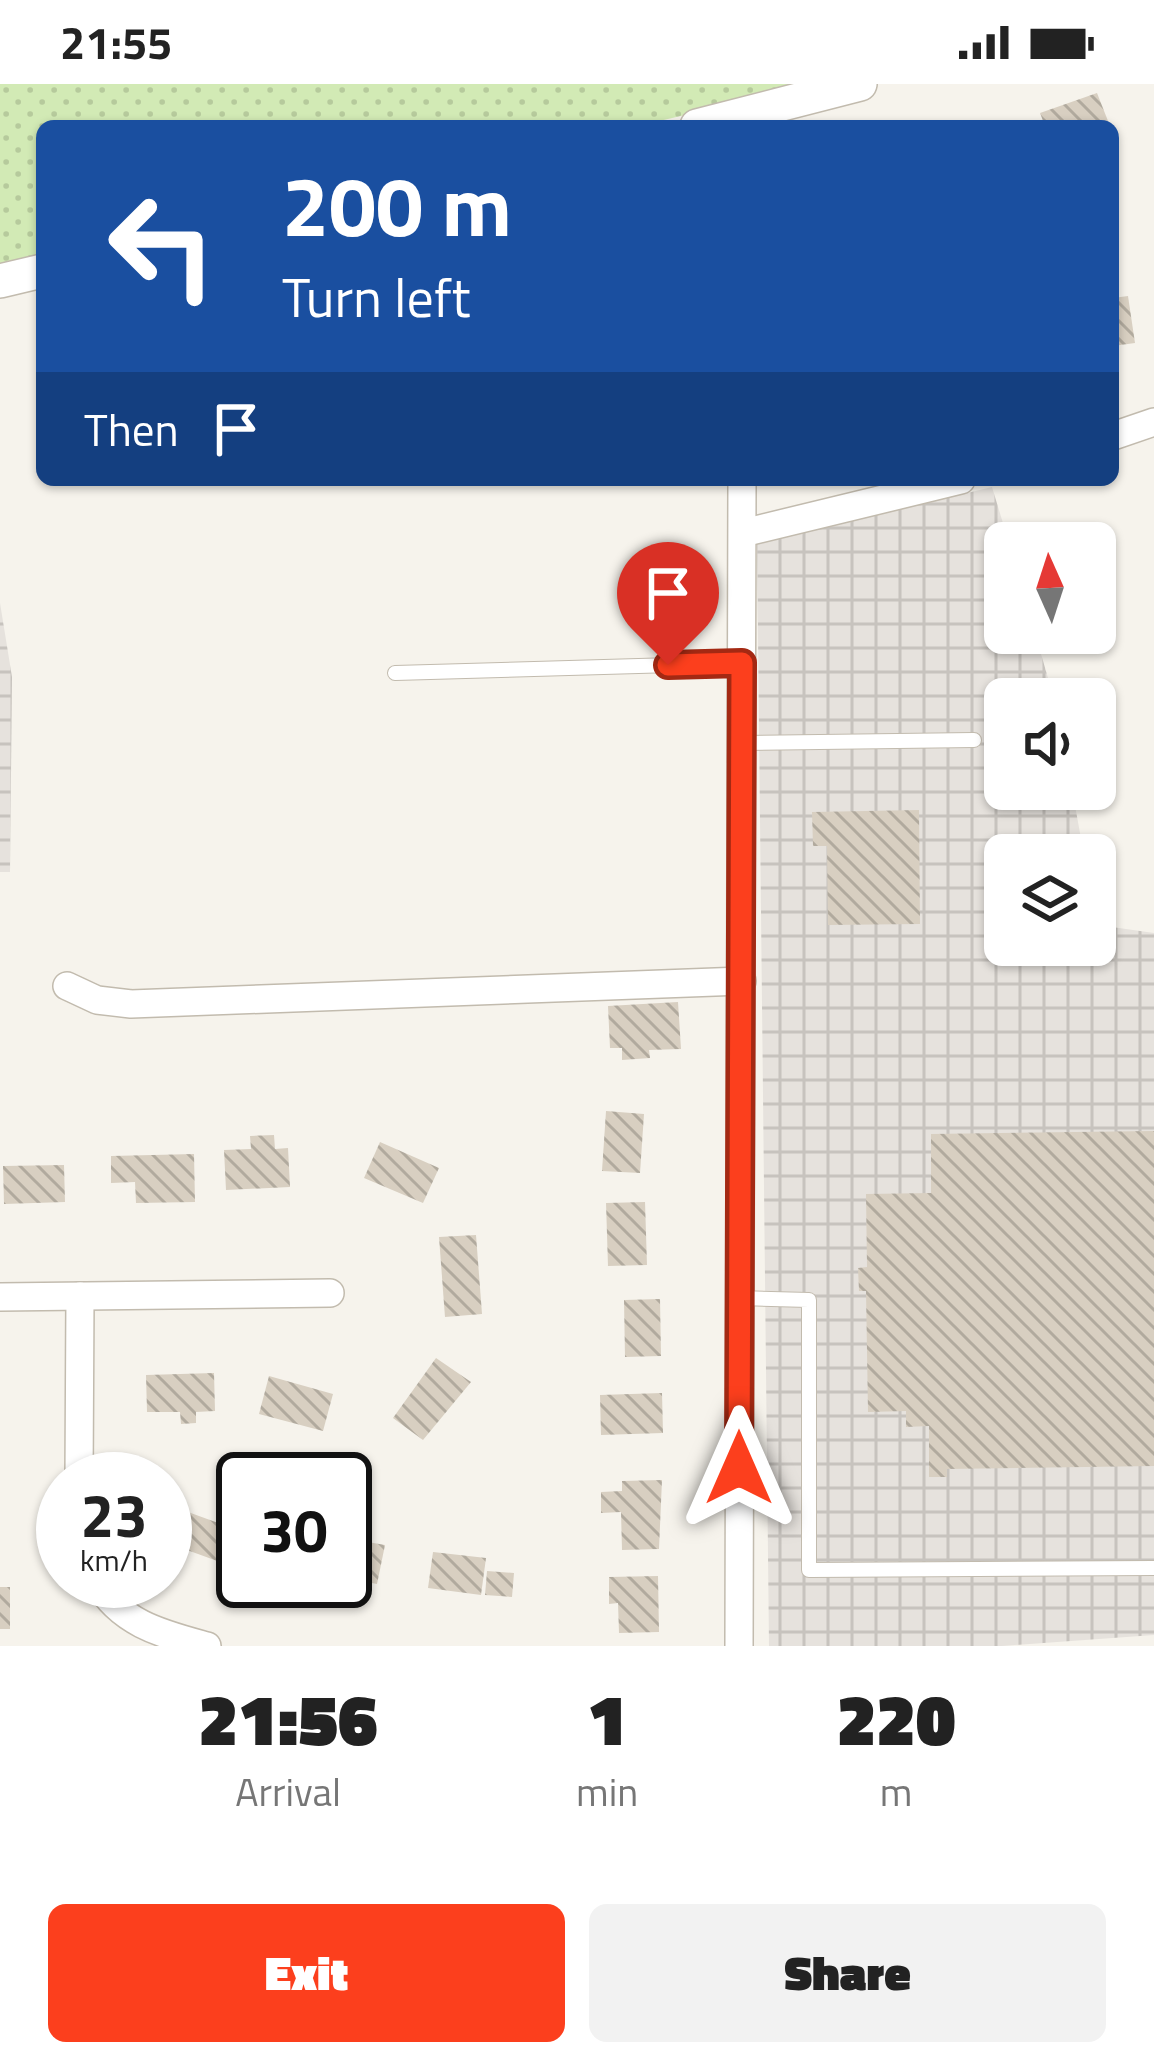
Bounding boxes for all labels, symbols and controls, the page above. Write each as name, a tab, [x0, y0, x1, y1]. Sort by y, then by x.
text: 21:55	[60, 8, 172, 76]
text: 200 m	[282, 141, 512, 269]
icon: left	[84, 168, 240, 324]
text: Turn left	[282, 256, 471, 338]
text: Then	[84, 395, 179, 463]
icon: arrive	[203, 396, 269, 462]
north arrow	[984, 522, 1116, 654]
map controls	[984, 522, 1116, 966]
pin	[617, 542, 719, 665]
icon: arrive	[635, 560, 701, 626]
button: sound	[984, 678, 1116, 810]
button: layers	[984, 834, 1116, 966]
position arrow	[676, 1405, 802, 1531]
speed limit sign: 30	[216, 1452, 372, 1608]
text: 23	[80, 1469, 148, 1560]
text: km/h	[80, 1537, 148, 1583]
text: 21:56	[198, 1663, 378, 1773]
text: 1	[587, 1663, 627, 1773]
text: 220	[837, 1663, 956, 1773]
text: Arrival	[235, 1762, 341, 1821]
text: min	[576, 1762, 638, 1821]
text: m	[880, 1762, 912, 1821]
button: Exit	[48, 1904, 565, 2042]
button: Share	[589, 1904, 1106, 2042]

